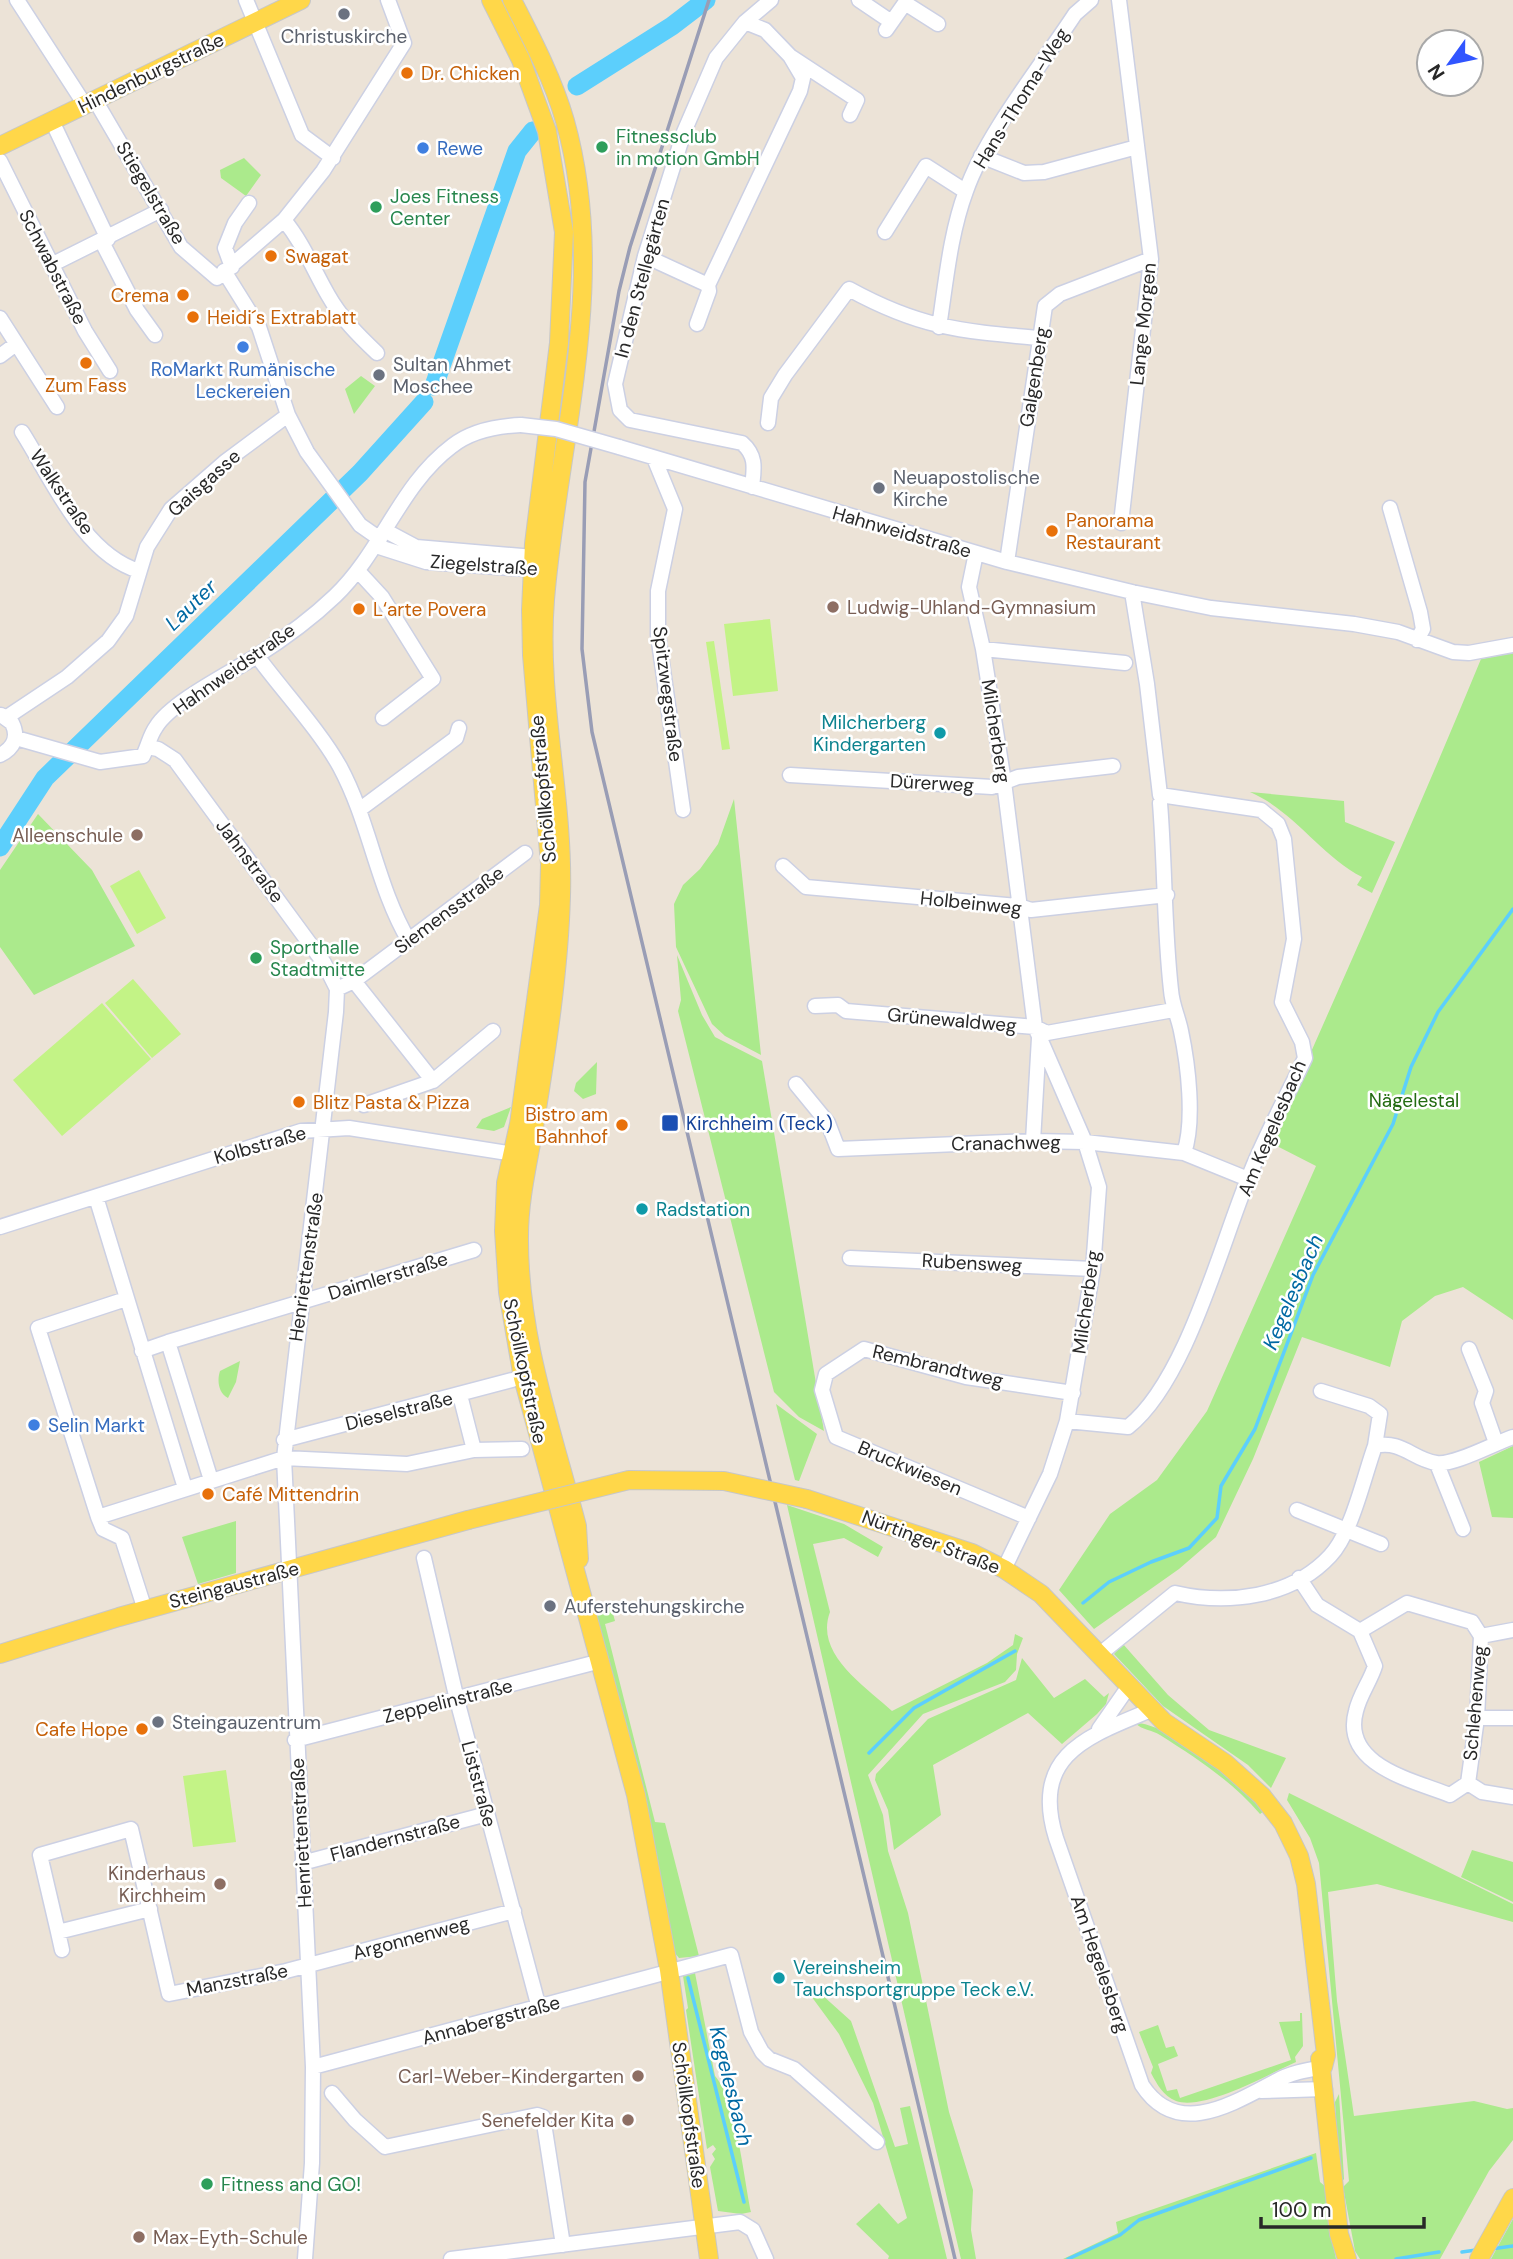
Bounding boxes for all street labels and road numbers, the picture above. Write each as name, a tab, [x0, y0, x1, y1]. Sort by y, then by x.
street label: Hans-Thoma-Weg	[968, 23, 1075, 173]
street label: Hindenburgstraße	[74, 27, 228, 119]
street label: Stiegelstraße	[110, 137, 192, 249]
street label: In den Stellegärten	[609, 195, 675, 361]
street label: Schwabstraße	[13, 205, 93, 329]
street label: Lange Morgen	[1124, 261, 1162, 387]
street label: Galgenberg	[1014, 325, 1054, 429]
street label: Walkstraße	[24, 444, 100, 540]
street label: Gaisgasse	[162, 444, 246, 522]
street label: Hahnweidstraße	[830, 500, 974, 564]
street label: Ziegelstraße	[429, 549, 539, 581]
street label: Hahnweidstraße	[168, 618, 300, 720]
street label: Spitzwegstraße	[647, 625, 689, 763]
street label: Milcherberg	[975, 677, 1017, 785]
street label: Schöllkopfstraße	[524, 714, 562, 864]
street label: Dürerweg	[889, 768, 975, 798]
street label: Jahnstraße	[210, 814, 290, 908]
street label: Siemensstraße	[389, 860, 509, 960]
street label: Holbeinweg	[919, 885, 1023, 921]
street label: Grünewaldweg	[886, 1002, 1018, 1038]
street label: Am Kegelesbach	[1232, 1056, 1312, 1200]
street label: Kolbstraße	[211, 1120, 309, 1170]
street label: Cranachweg	[951, 1130, 1061, 1156]
street label: Henriettenstraße	[283, 1191, 329, 1343]
street label: Daimlerstraße	[325, 1246, 451, 1306]
street label: Rubensweg	[921, 1248, 1023, 1278]
street label: Milcherberg	[1066, 1248, 1106, 1355]
street label: Schöllkopfstraße	[497, 1296, 553, 1446]
street label: Rembrandtweg	[870, 1339, 1006, 1393]
street label: Dieselstraße	[343, 1386, 455, 1436]
street label: Bruckwiesen	[854, 1435, 966, 1501]
street label: Nürtinger Straße	[858, 1504, 1004, 1580]
street label: Steingaustraße	[166, 1556, 302, 1614]
street label: Schlehenweg	[1457, 1644, 1493, 1762]
street label: Zeppelinstraße	[381, 1673, 515, 1729]
street label: Liststraße	[456, 1738, 502, 1830]
street label: Henriettenstraße	[285, 1757, 317, 1909]
street label: Flandernstraße	[327, 1809, 463, 1867]
street label: Am Hegelesberg	[1065, 1892, 1135, 2036]
street label: Argonnenweg	[350, 1910, 473, 1966]
street label: Manzstraße	[184, 1958, 290, 2002]
street label: Annabergstraße	[419, 1990, 563, 2050]
street label: Schöllkopfstraße	[666, 2040, 712, 2190]

